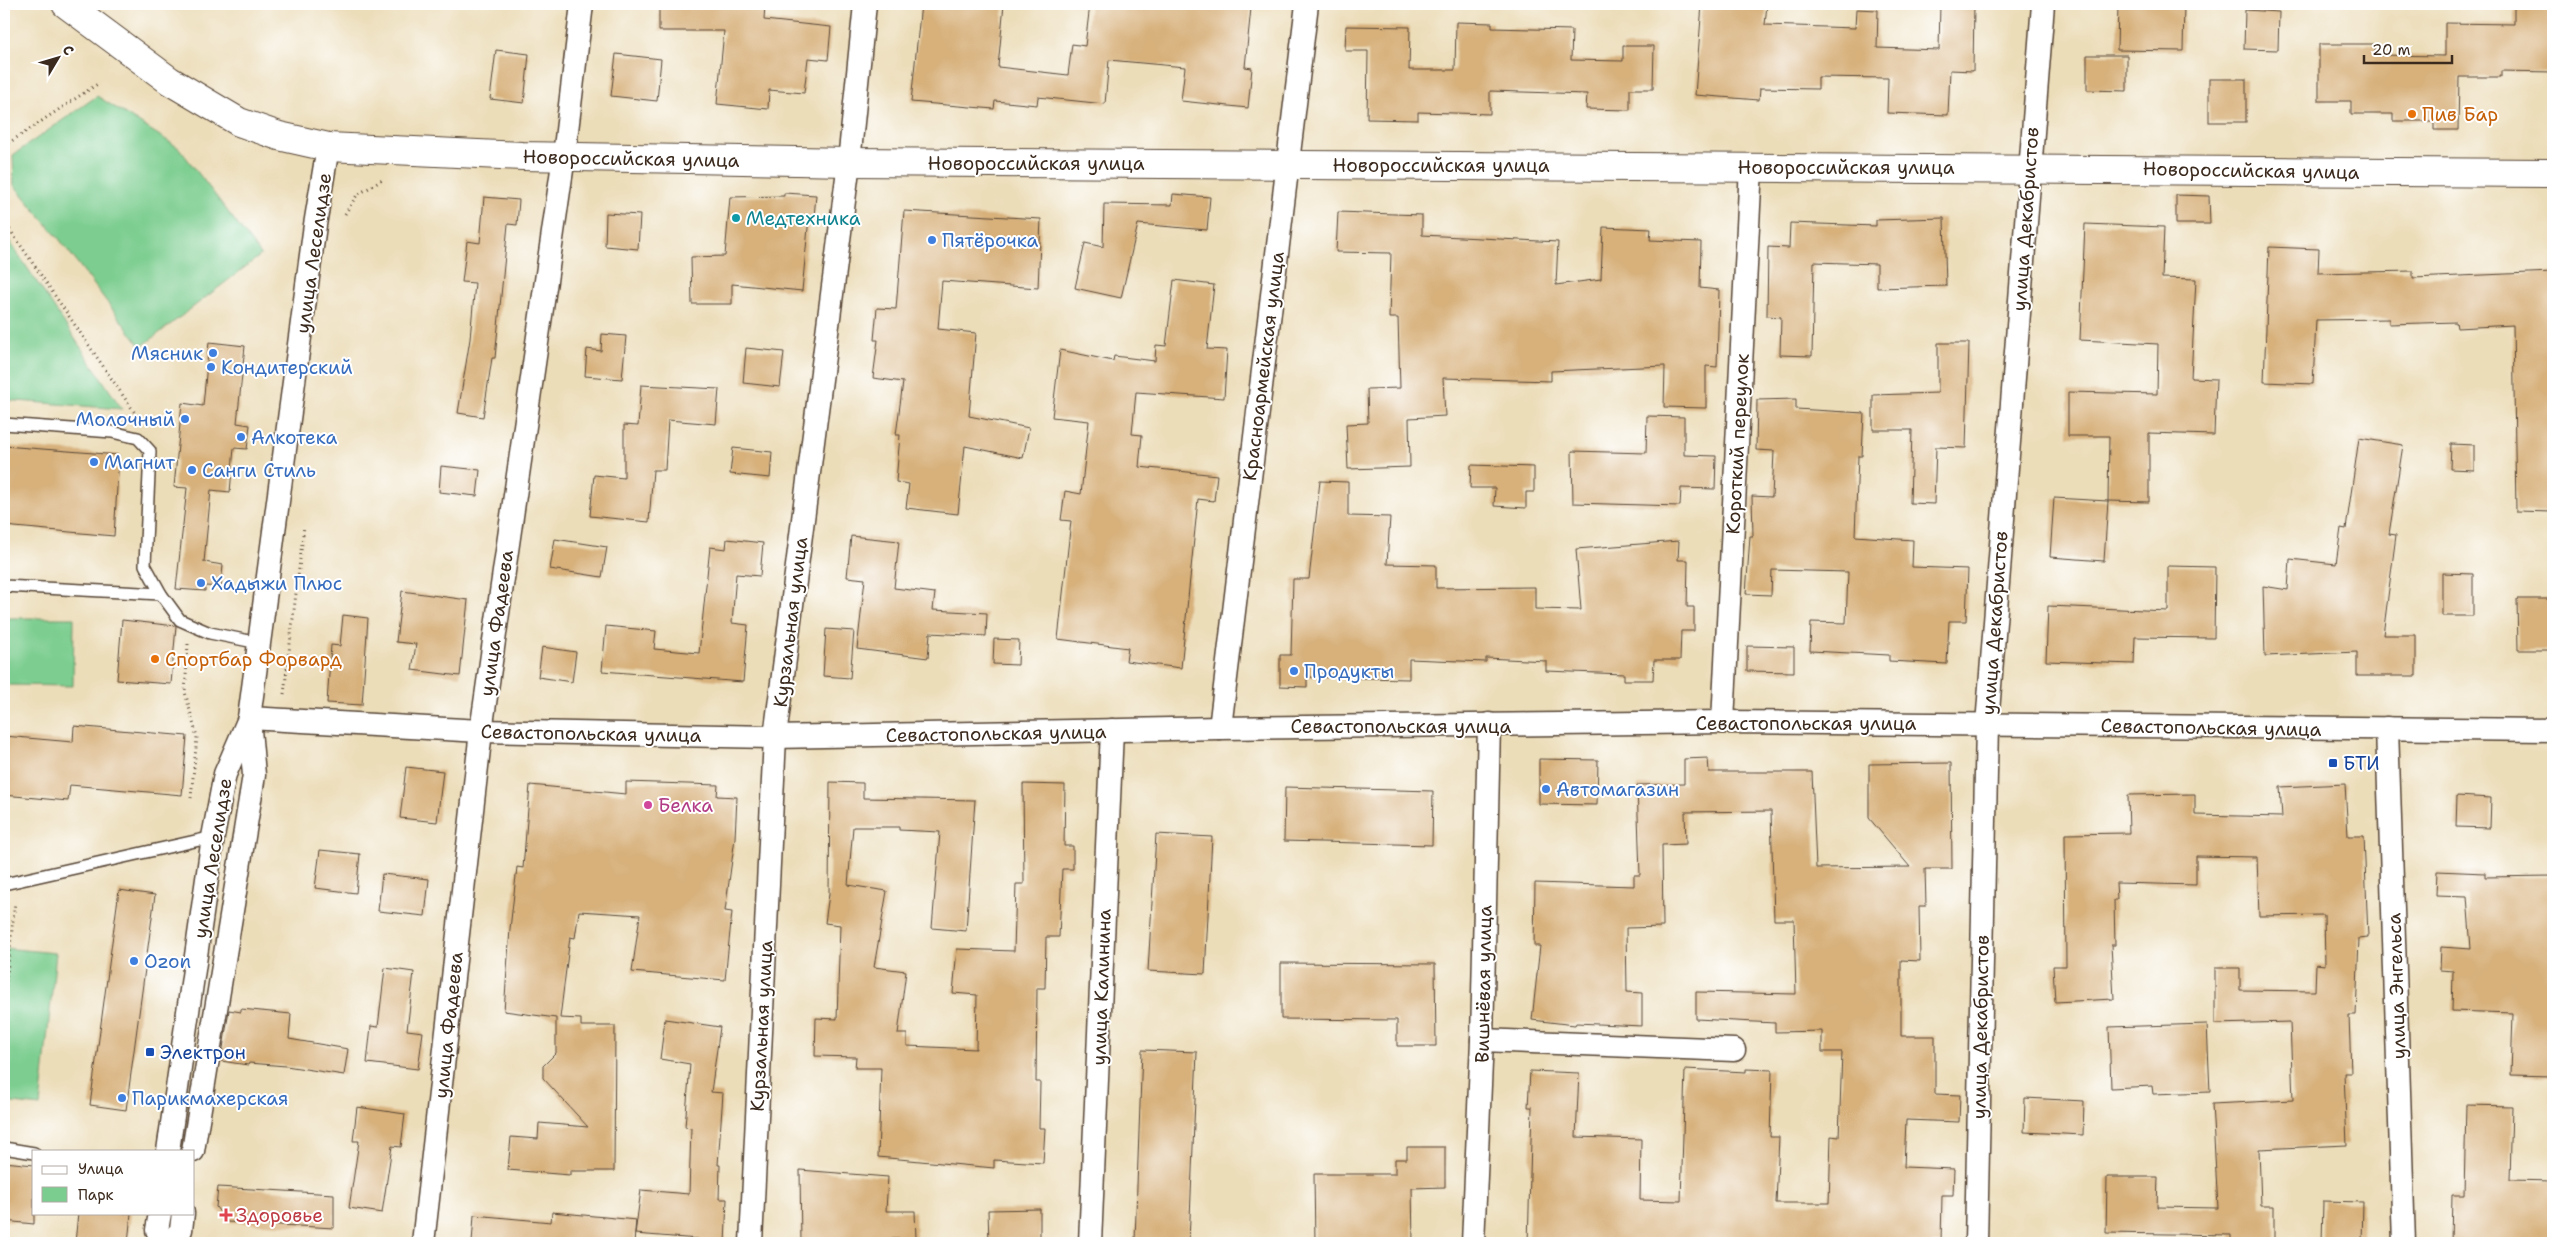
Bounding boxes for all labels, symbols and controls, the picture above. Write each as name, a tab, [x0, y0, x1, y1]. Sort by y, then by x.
north arrow	[32, 32, 82, 82]
scale bar	[2364, 32, 2452, 64]
text: 20 m	[2372, 40, 2411, 60]
text: С	[59, 41, 78, 59]
place label: Пив Бар	[2422, 102, 2498, 127]
marker: Пив Бар	[2406, 108, 2418, 120]
street label: улица Декабристов	[2007, 126, 2044, 312]
street label: Новороссийская улица	[522, 144, 740, 173]
street label: Новороссийская улица	[927, 151, 1145, 176]
street label: Новороссийская улица	[1332, 153, 1550, 178]
street label: Новороссийская улица	[1737, 155, 1955, 180]
street label: Новороссийская улица	[2142, 156, 2360, 185]
street label: улица Леселидзе	[290, 171, 337, 335]
place label: Медтехника	[746, 206, 861, 231]
marker: Медтехника	[730, 212, 742, 224]
place label: Пятёрочка	[942, 228, 1038, 253]
marker: Пятёрочка	[926, 234, 938, 246]
street label: Красноармейская улица	[1237, 250, 1290, 482]
place label: Мясник	[131, 341, 203, 366]
marker: Мясник	[207, 347, 219, 359]
street label: Короткий переулок	[1720, 353, 1755, 535]
place label: Кондитерский	[221, 355, 353, 380]
marker: Кондитерский	[205, 361, 217, 373]
place label: Молочный	[76, 407, 175, 432]
marker: Молочный	[179, 413, 191, 425]
place label: Алкотека	[251, 425, 337, 450]
marker: Алкотека	[235, 431, 247, 443]
place label: Магнит	[104, 450, 175, 475]
marker: Магнит	[88, 456, 100, 468]
place label: Санги Стиль	[202, 458, 316, 483]
marker: Санги Стиль	[186, 464, 198, 476]
street label: улица Декабристов	[1976, 530, 2013, 716]
street label: Курзальная улица	[768, 535, 813, 709]
street label: улица Фадеева	[474, 548, 519, 698]
place label: Хадыжи Плюс	[211, 571, 342, 596]
marker: Хадыжи Плюс	[195, 577, 207, 589]
place label: Спортбар Форвард	[165, 647, 342, 672]
marker: Спортбар Форвард	[149, 653, 161, 665]
place label: Продукты	[1304, 659, 1394, 684]
marker: Продукты	[1288, 665, 1300, 677]
street label: Севастопольская улица	[1696, 711, 1917, 736]
street label: Севастопольская улица	[2100, 713, 2322, 742]
street label: Севастопольская улица	[1291, 714, 1512, 739]
street label: Севастопольская улица	[480, 719, 702, 748]
street label: Севастопольская улица	[885, 719, 1107, 748]
place label: БТИ	[2343, 751, 2380, 776]
marker: БТИ	[2327, 757, 2339, 769]
street label: улица Леселидзе	[187, 776, 238, 940]
place label: Автомагазин	[1556, 777, 1679, 802]
marker: Автомагазин	[1540, 783, 1552, 795]
place label: Белка	[658, 793, 713, 818]
marker: Белка	[642, 799, 654, 811]
street label: Вишнёвая улица	[1470, 905, 1497, 1063]
street label: улица Калинина	[1086, 908, 1117, 1066]
street label: улица Энгельса	[2381, 912, 2412, 1060]
street label: улица Декабристов	[1966, 935, 1995, 1119]
street label: Курзальная улица	[745, 940, 778, 1112]
place label: Ozon	[144, 949, 191, 974]
street label: улица Фадеева	[428, 950, 469, 1100]
marker: Ozon	[128, 955, 140, 967]
place label: Электрон	[160, 1040, 246, 1065]
marker: Электрон	[144, 1046, 156, 1058]
place label: Парикмахерская	[132, 1086, 289, 1111]
marker: Парикмахерская	[116, 1092, 128, 1104]
legend	[32, 1150, 195, 1214]
text: Улица	[78, 1159, 124, 1179]
text: Парк	[78, 1185, 114, 1205]
place label: Здоровье	[236, 1203, 323, 1228]
marker: Здоровье	[220, 1209, 232, 1221]

